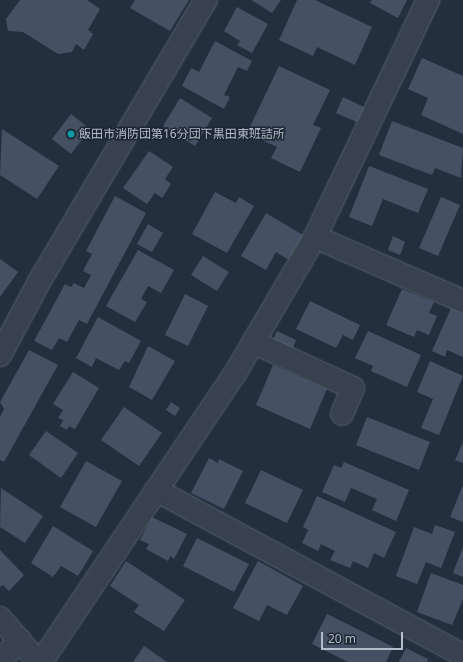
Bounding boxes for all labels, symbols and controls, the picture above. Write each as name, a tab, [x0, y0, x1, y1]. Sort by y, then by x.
place label: 飯田市消防団第16分団下黒田東班詰所	[79, 127, 285, 141]
marker: 飯田市消防団第16分団下黒田東班詰所	[66, 129, 76, 139]
scale bar	[323, 624, 405, 650]
text: 20 m	[328, 630, 356, 647]

